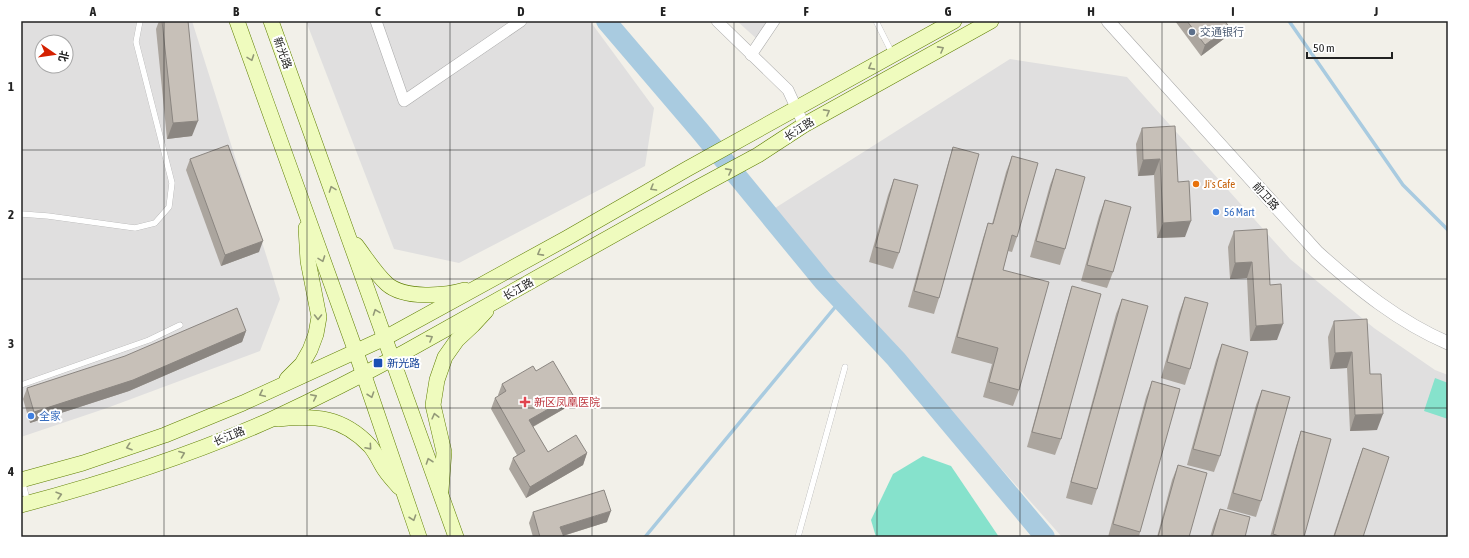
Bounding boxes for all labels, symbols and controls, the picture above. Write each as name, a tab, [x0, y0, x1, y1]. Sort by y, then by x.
text: A	[89, 4, 97, 19]
text: B	[233, 4, 240, 19]
text: C	[375, 4, 381, 19]
text: D	[517, 4, 525, 19]
text: E	[660, 4, 666, 19]
text: F	[803, 4, 809, 19]
text: G	[945, 4, 952, 19]
text: H	[1087, 4, 1095, 19]
text: I	[1231, 4, 1235, 19]
text: J	[1373, 4, 1378, 19]
place label: 交通银行	[1200, 26, 1244, 38]
marker: 交通银行	[1187, 27, 1197, 37]
north arrow	[34, 34, 74, 74]
scale bar	[1307, 34, 1392, 60]
street label: 新光路	[272, 35, 294, 71]
text: 50 m	[1313, 41, 1335, 55]
one-way arrow	[937, 46, 944, 54]
text: 北	[57, 50, 71, 63]
one-way arrow	[246, 54, 254, 61]
one-way arrow	[868, 62, 875, 70]
text: 1	[8, 79, 14, 94]
one-way arrow	[823, 110, 830, 117]
street label: 长江路	[782, 115, 816, 143]
one-way arrow	[725, 168, 732, 176]
place label: Ji's Cafe	[1204, 178, 1235, 190]
marker: Ji's Cafe	[1191, 179, 1201, 189]
street label: 前卫路	[1251, 180, 1281, 212]
one-way arrow	[650, 184, 657, 191]
one-way arrow	[328, 186, 336, 193]
place label: 56 Mart	[1224, 206, 1255, 218]
text: 2	[8, 207, 14, 222]
marker: 56 Mart	[1211, 207, 1221, 217]
one-way arrow	[537, 248, 544, 255]
one-way arrow	[318, 256, 326, 263]
street label: 长江路	[501, 276, 535, 302]
one-way arrow	[372, 308, 380, 315]
one-way arrow	[314, 314, 322, 320]
one-way arrow	[426, 335, 433, 343]
text: 3	[8, 336, 14, 351]
marker: 新光路	[372, 357, 384, 369]
place label: 新光路	[387, 357, 420, 369]
one-way arrow	[259, 390, 266, 398]
one-way arrow	[366, 391, 375, 398]
one-way arrow	[310, 395, 318, 402]
marker: 新区凤凰医院	[519, 396, 531, 408]
place label: 新区凤凰医院	[534, 396, 600, 408]
place label: 全家	[39, 410, 61, 422]
marker: 全家	[26, 411, 36, 421]
one-way arrow	[432, 412, 440, 419]
street label: 长江路	[211, 424, 247, 448]
one-way arrow	[364, 442, 371, 449]
one-way arrow	[125, 443, 132, 451]
one-way arrow	[179, 451, 186, 459]
one-way arrow	[425, 457, 433, 464]
text: 4	[7, 464, 14, 479]
one-way arrow	[55, 491, 62, 500]
one-way arrow	[408, 514, 416, 521]

